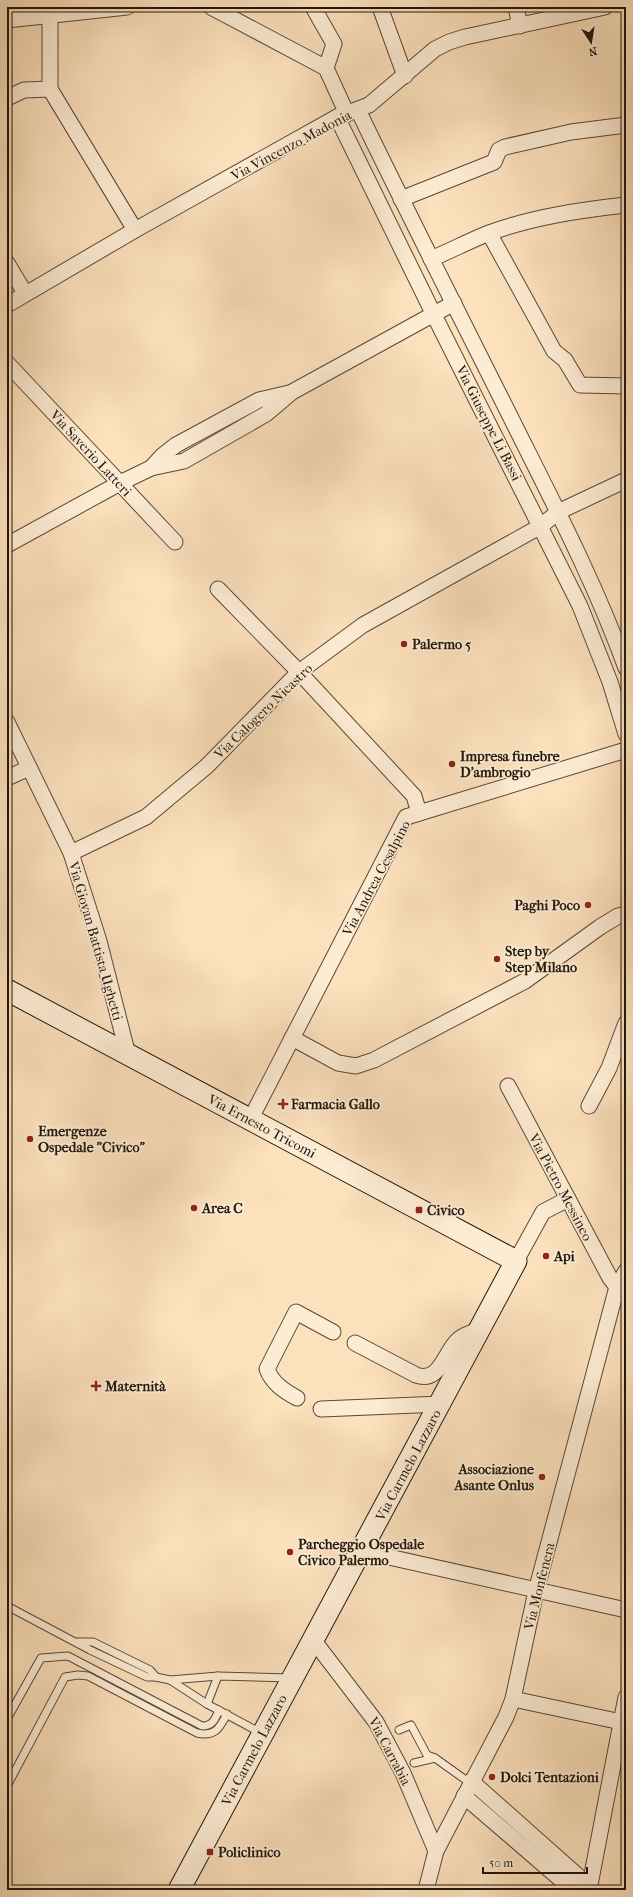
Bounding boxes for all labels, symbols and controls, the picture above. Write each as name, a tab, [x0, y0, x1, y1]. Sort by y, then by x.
north arrow	[571, 22, 611, 62]
text: N	[587, 44, 598, 59]
street label: Via Vincenzo Madonia	[227, 106, 355, 185]
street label: Via Giuseppe Li Bassi	[452, 362, 525, 484]
street label: Via Saverio Latteri	[46, 406, 135, 500]
place label: Palermo 5	[412, 636, 471, 653]
marker: Palermo 5	[399, 639, 409, 649]
street label: Via Calogero Nicastro	[210, 660, 316, 763]
place label: Impresa funebre D'ambrogio	[460, 748, 560, 781]
marker: Impresa funebre D'ambrogio	[447, 759, 457, 769]
street label: Via Andrea Cesalpino	[338, 818, 414, 940]
street label: Via Giovan Battista Ughetti	[64, 859, 126, 1023]
place label: Paghi Poco	[514, 897, 580, 914]
marker: Paghi Poco	[583, 900, 593, 910]
place label: Step by Step Milano	[505, 943, 577, 976]
marker: Step by Step Milano	[492, 954, 502, 964]
street label: Via Ernesto Tricomi	[204, 1090, 319, 1162]
place label: Farmacia Gallo	[290, 1096, 380, 1113]
marker: Farmacia Gallo	[278, 1099, 288, 1109]
place label: Emergenze Ospedale "Civico"	[38, 1123, 146, 1156]
street label: Via Pietro Messineo	[525, 1130, 596, 1244]
marker: Emergenze Ospedale "Civico"	[25, 1134, 35, 1144]
place label: Area C	[201, 1200, 243, 1217]
place label: Civico	[427, 1202, 465, 1219]
marker: Area C	[189, 1203, 199, 1213]
marker: Civico	[414, 1205, 424, 1215]
place label: Api	[553, 1248, 576, 1265]
marker: Api	[541, 1251, 551, 1261]
place label: Maternità	[104, 1378, 166, 1395]
marker: Maternità	[90, 1380, 102, 1392]
street label: Via Carmelo Lazzaro	[371, 1407, 445, 1525]
place label: Associazione Asante Onlus	[453, 1461, 535, 1494]
marker: Associazione Asante Onlus	[537, 1472, 547, 1482]
place label: Parcheggio Ospedale Civico Palermo	[298, 1536, 424, 1569]
street label: Via Monfenera	[520, 1540, 559, 1632]
marker: Parcheggio Ospedale Civico Palermo	[285, 1547, 295, 1557]
street label: Via Carmelo Lazzaro	[217, 1692, 291, 1810]
street label: Via Carrabia	[364, 1713, 415, 1789]
place label: Dolci Tentazioni	[500, 1769, 600, 1786]
marker: Dolci Tentazioni	[487, 1772, 497, 1782]
place label: Policlinico	[218, 1844, 281, 1861]
marker: Policlinico	[205, 1847, 215, 1857]
scale bar	[483, 1849, 587, 1875]
text: 50 m	[489, 1856, 513, 1870]

